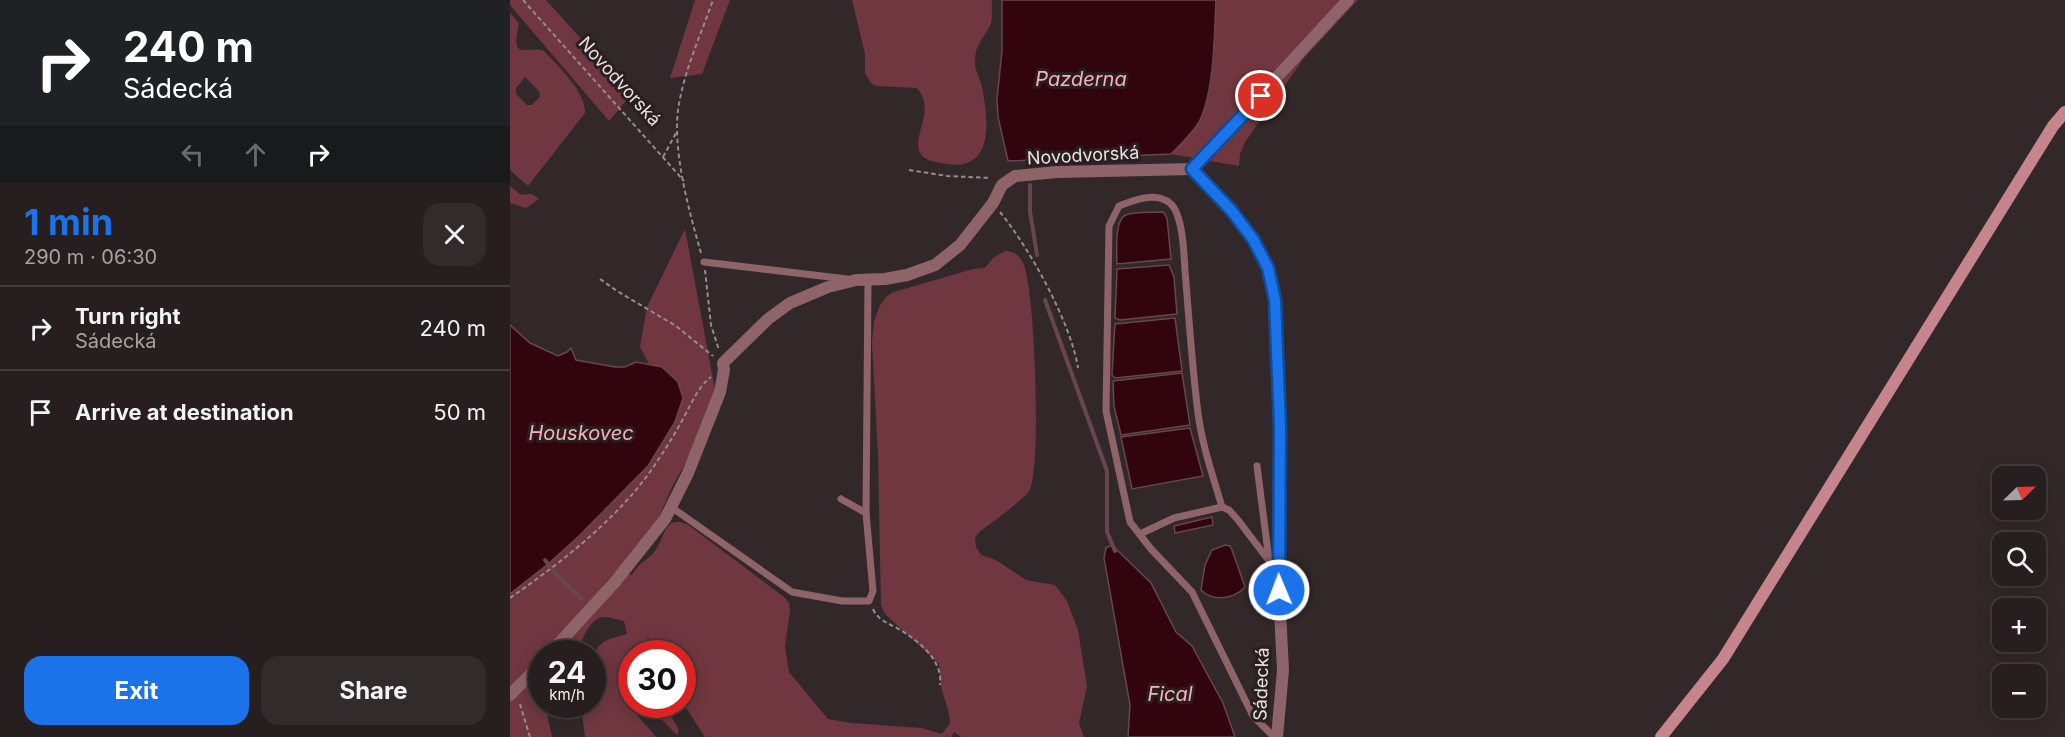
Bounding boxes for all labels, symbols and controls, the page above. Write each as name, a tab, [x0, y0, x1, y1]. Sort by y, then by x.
text: 240 m	[123, 21, 254, 72]
icon: right	[24, 24, 102, 102]
street label: Novodvorská	[575, 32, 665, 130]
water label: Pazderna	[1035, 67, 1127, 91]
pin	[1235, 70, 1286, 121]
text: Sádecká	[123, 72, 233, 105]
icon: arrive	[1244, 79, 1277, 112]
icon: left	[176, 138, 209, 171]
icon: ahead	[239, 138, 272, 171]
icon: right	[302, 138, 335, 171]
street label: Novodvorská	[1026, 142, 1140, 168]
text: 1 min	[24, 200, 113, 244]
button: close	[423, 203, 486, 266]
text: 290 m · 06:30	[24, 245, 157, 269]
text: Turn right	[75, 303, 181, 329]
icon: right	[24, 312, 57, 345]
text: 240 m	[419, 315, 486, 341]
text: Sádecká	[75, 329, 157, 353]
icon: arrive	[24, 396, 57, 429]
text: Arrive at destination	[75, 399, 294, 425]
text: 50 m	[433, 399, 486, 425]
water label: Houskovec	[528, 421, 634, 445]
north arrow	[1992, 466, 2046, 520]
map controls	[1992, 466, 2046, 718]
button: search	[1992, 532, 2046, 586]
position arrow	[1247, 558, 1311, 622]
button: +	[1992, 598, 2046, 652]
speed limit sign: 30	[618, 640, 696, 718]
street label: Sádecká	[1249, 647, 1273, 721]
text: 24	[548, 654, 586, 690]
button: Exit	[24, 656, 249, 725]
button: Share	[261, 656, 486, 725]
button: −	[1992, 664, 2046, 718]
water label: Fical	[1147, 682, 1193, 706]
text: km/h	[549, 685, 585, 704]

